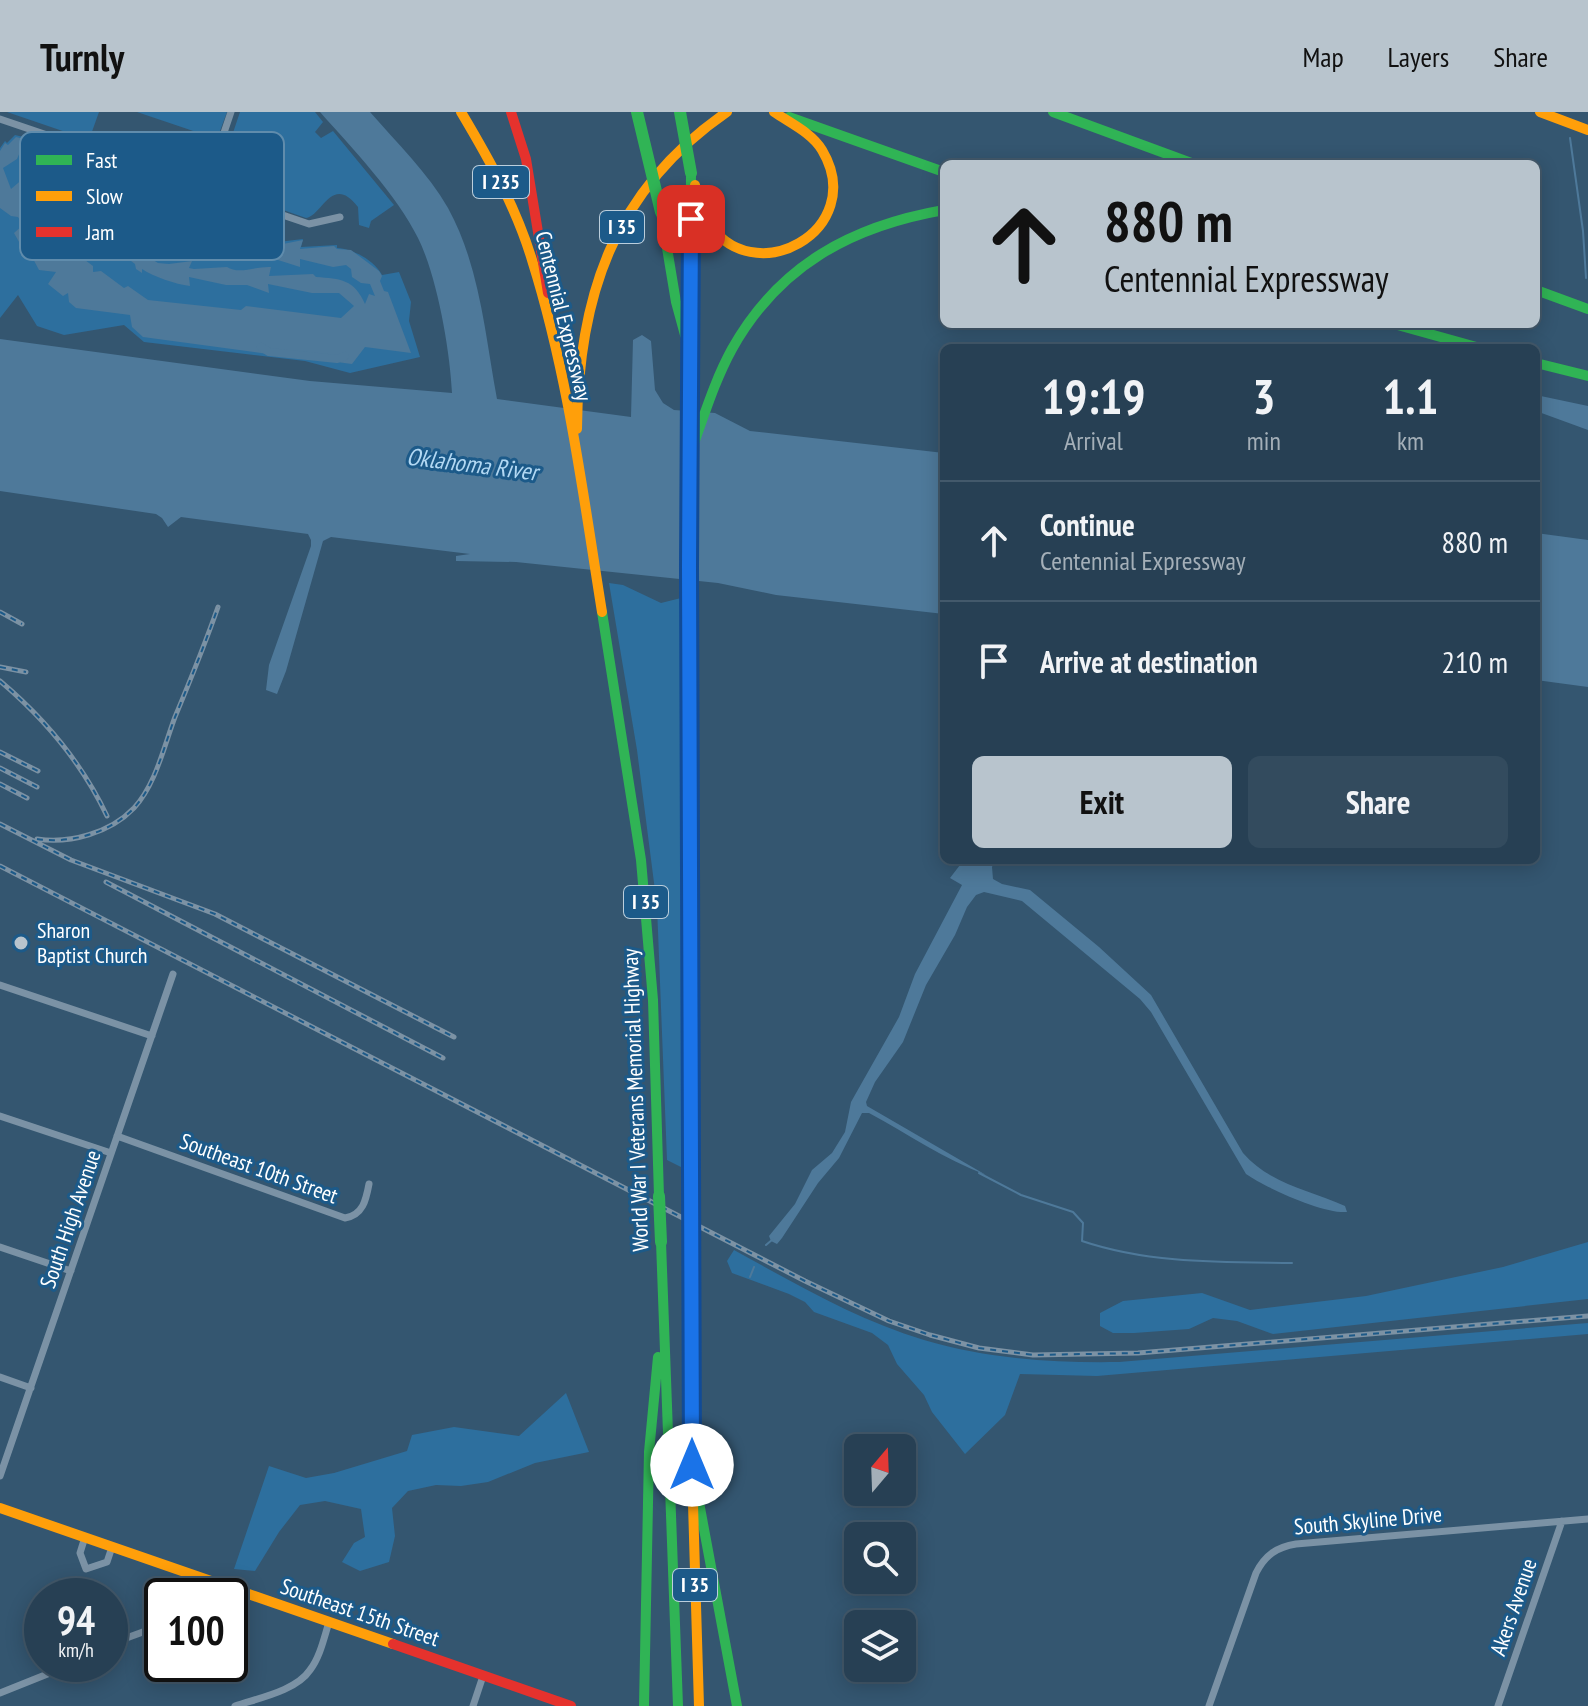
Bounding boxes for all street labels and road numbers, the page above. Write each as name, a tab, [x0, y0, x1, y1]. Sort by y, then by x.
road number: I 235	[473, 166, 529, 198]
road number: I 35	[600, 211, 644, 243]
street label: Centennial Expressway	[529, 228, 599, 404]
road number: I 35	[624, 886, 668, 918]
street label: World War I Veterans Memorial Highway	[616, 947, 654, 1252]
street label: Southeast 10th Street	[176, 1126, 342, 1210]
street label: South High Avenue	[33, 1146, 107, 1292]
street label: South Skyline Drive	[1293, 1500, 1443, 1540]
street label: Akers Avenue	[1483, 1555, 1543, 1659]
road number: I 35	[673, 1569, 717, 1601]
street label: Southeast 15th Street	[277, 1572, 443, 1652]

